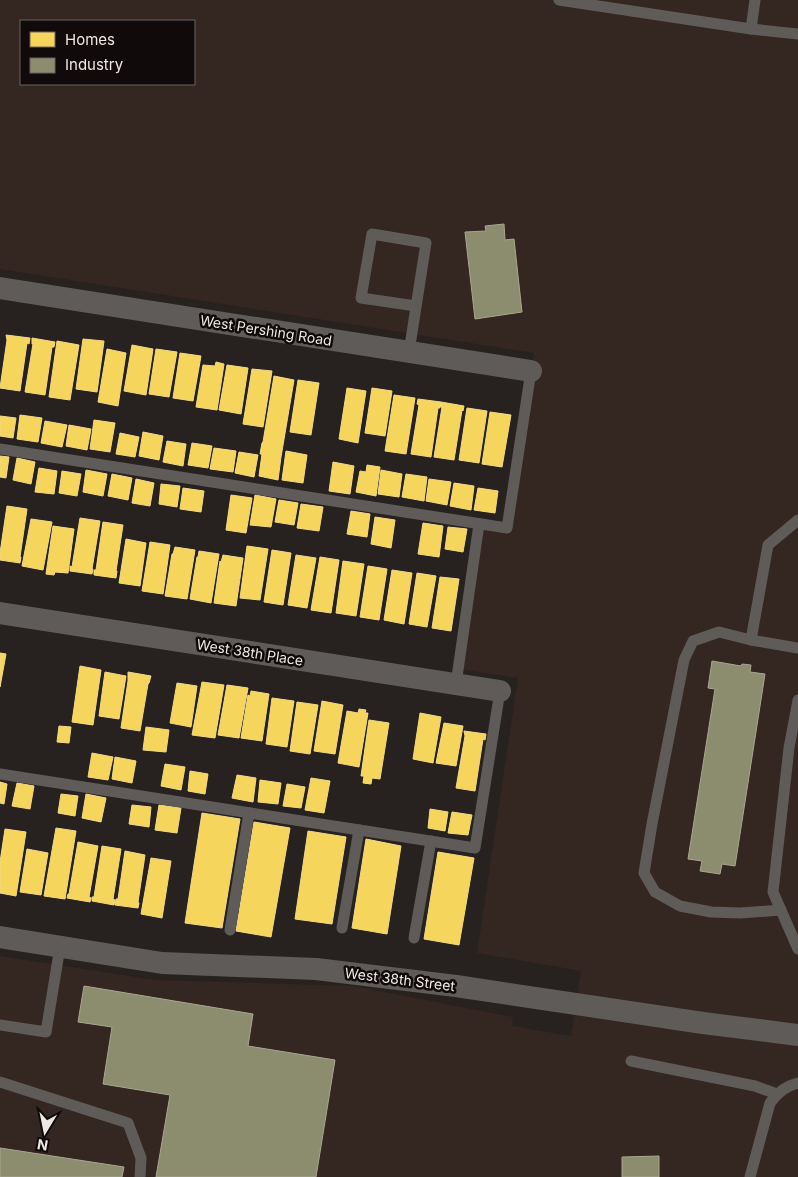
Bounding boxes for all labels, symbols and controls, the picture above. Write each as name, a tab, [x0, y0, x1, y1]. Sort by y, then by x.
legend	[20, 20, 195, 85]
text: Homes	[65, 30, 115, 49]
text: Industry	[65, 55, 124, 74]
street label: West Pershing Road	[199, 311, 333, 349]
street label: West 38th Place	[196, 635, 304, 669]
street label: West 38th Street	[344, 964, 456, 994]
north arrow	[20, 1107, 70, 1157]
text: N	[36, 1136, 49, 1155]

